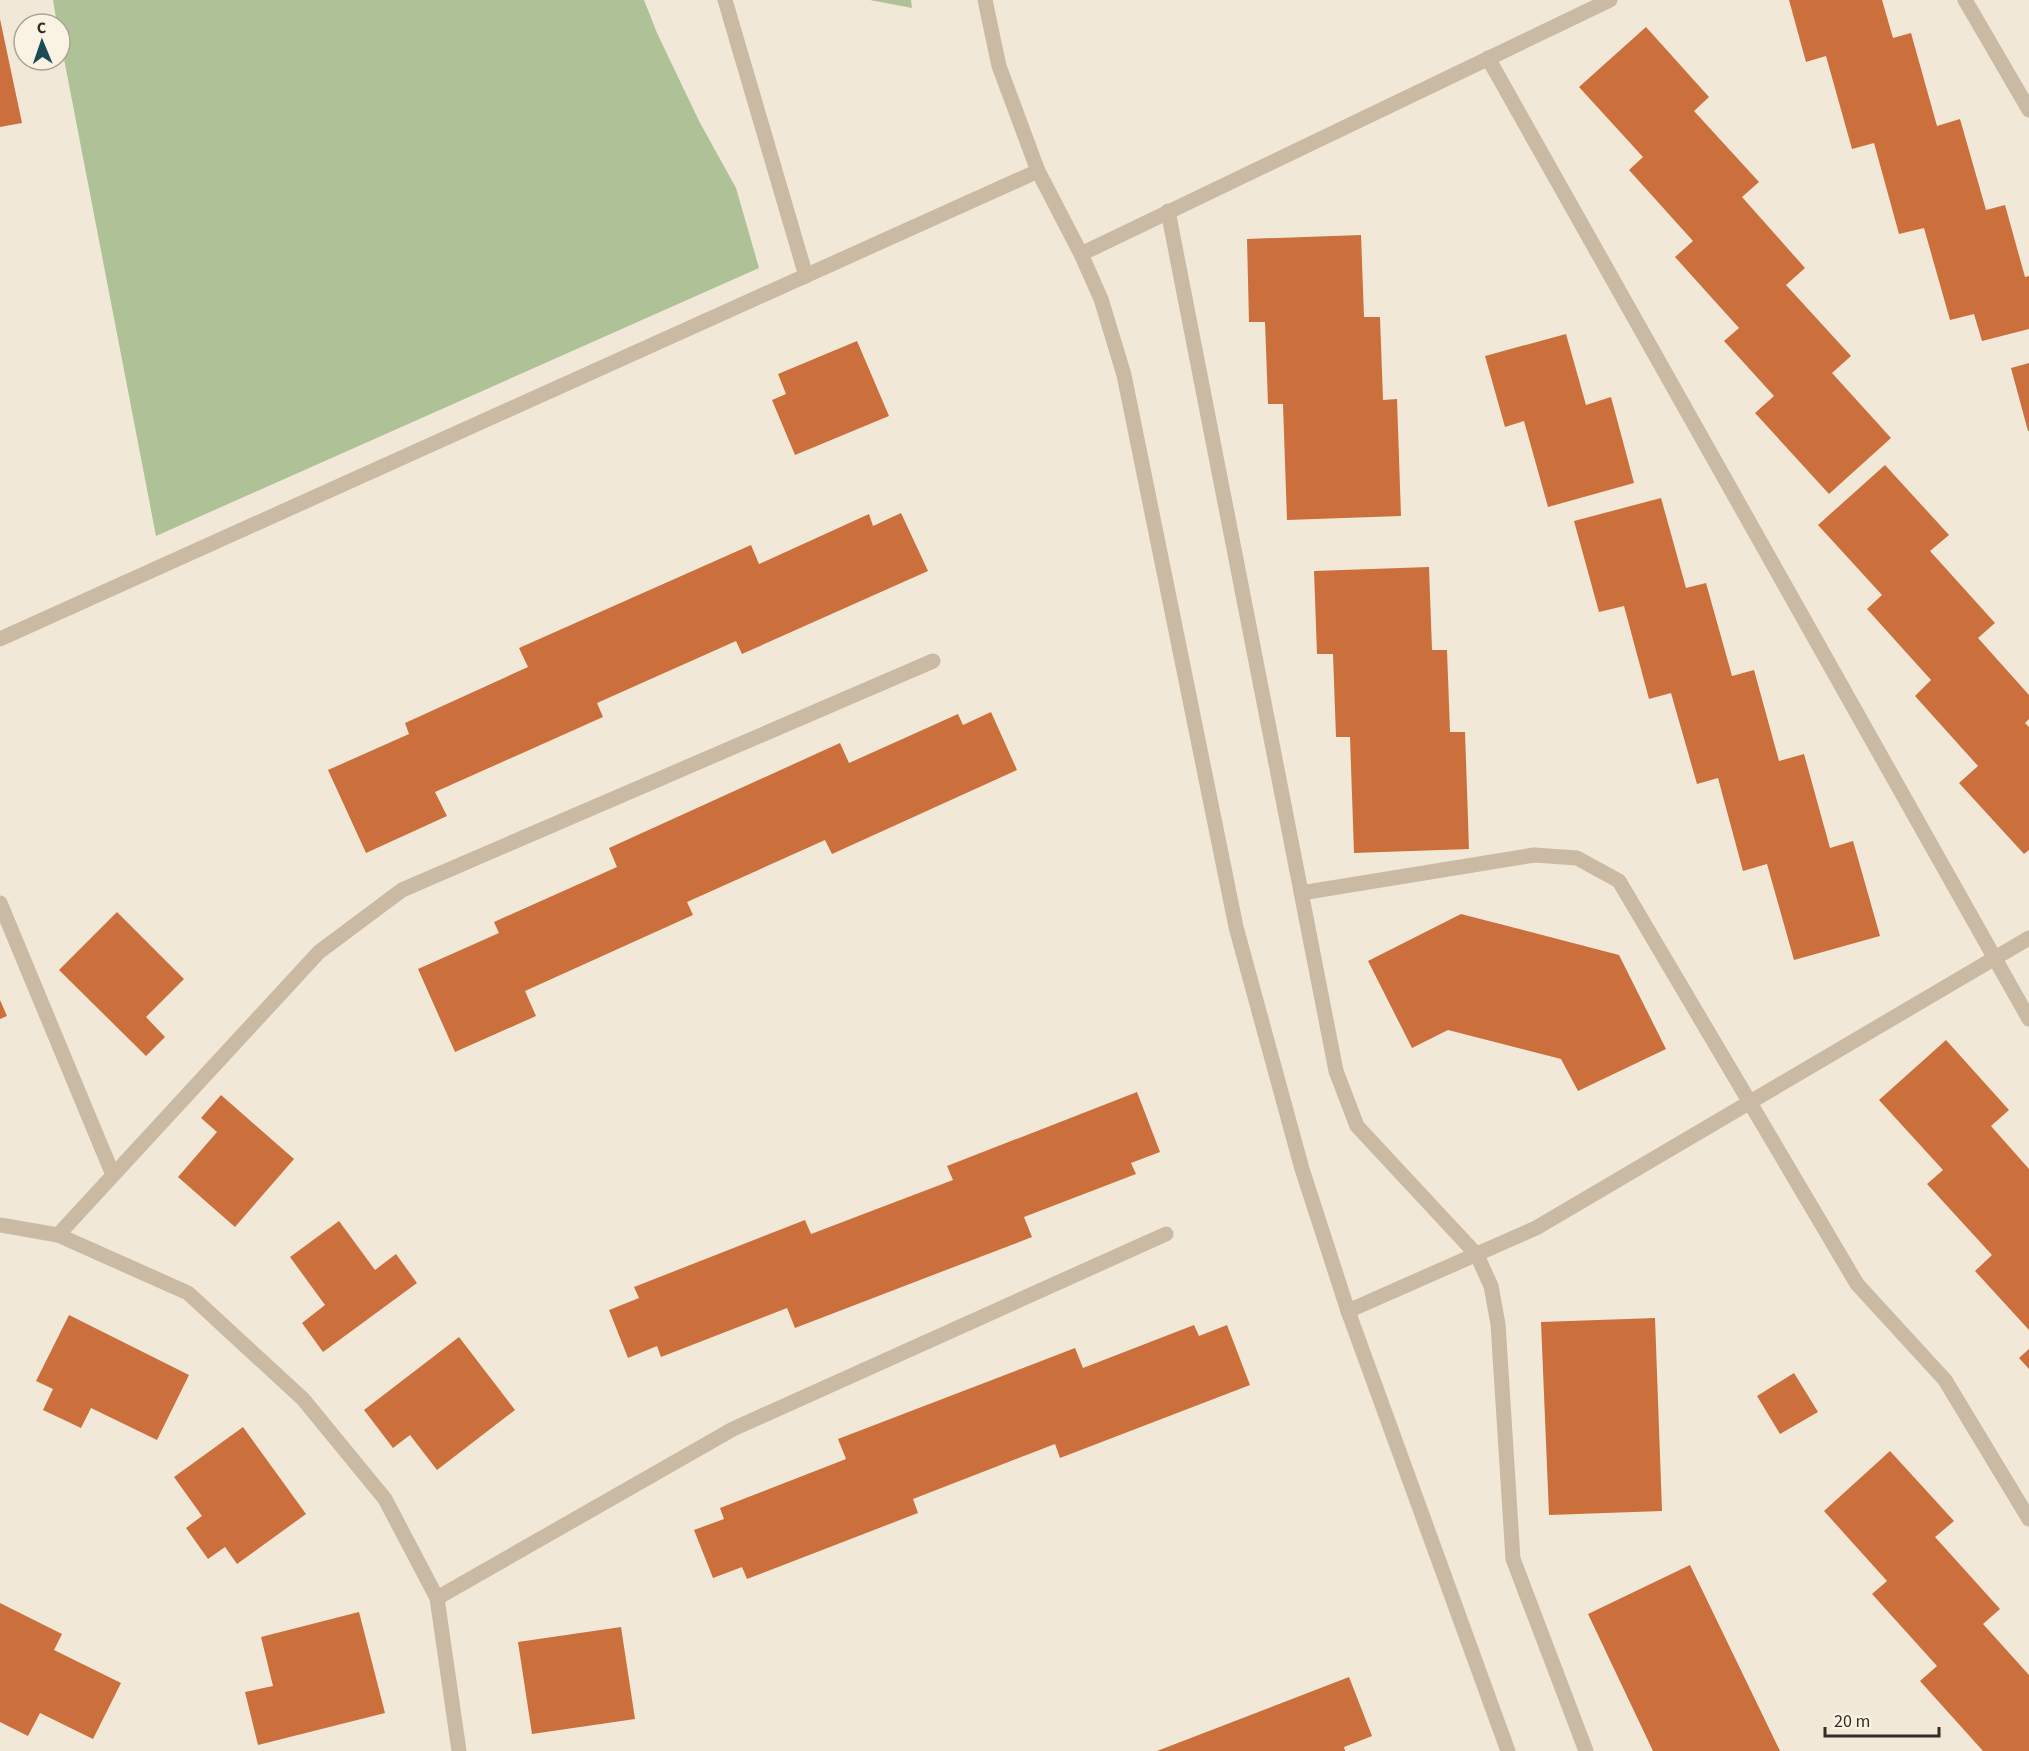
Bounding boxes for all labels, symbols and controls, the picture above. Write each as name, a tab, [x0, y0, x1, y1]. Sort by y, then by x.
north arrow	[12, 12, 72, 72]
text: С	[36, 17, 47, 39]
scale bar	[1825, 1700, 1939, 1738]
text: 20 m	[1834, 1709, 1870, 1734]

